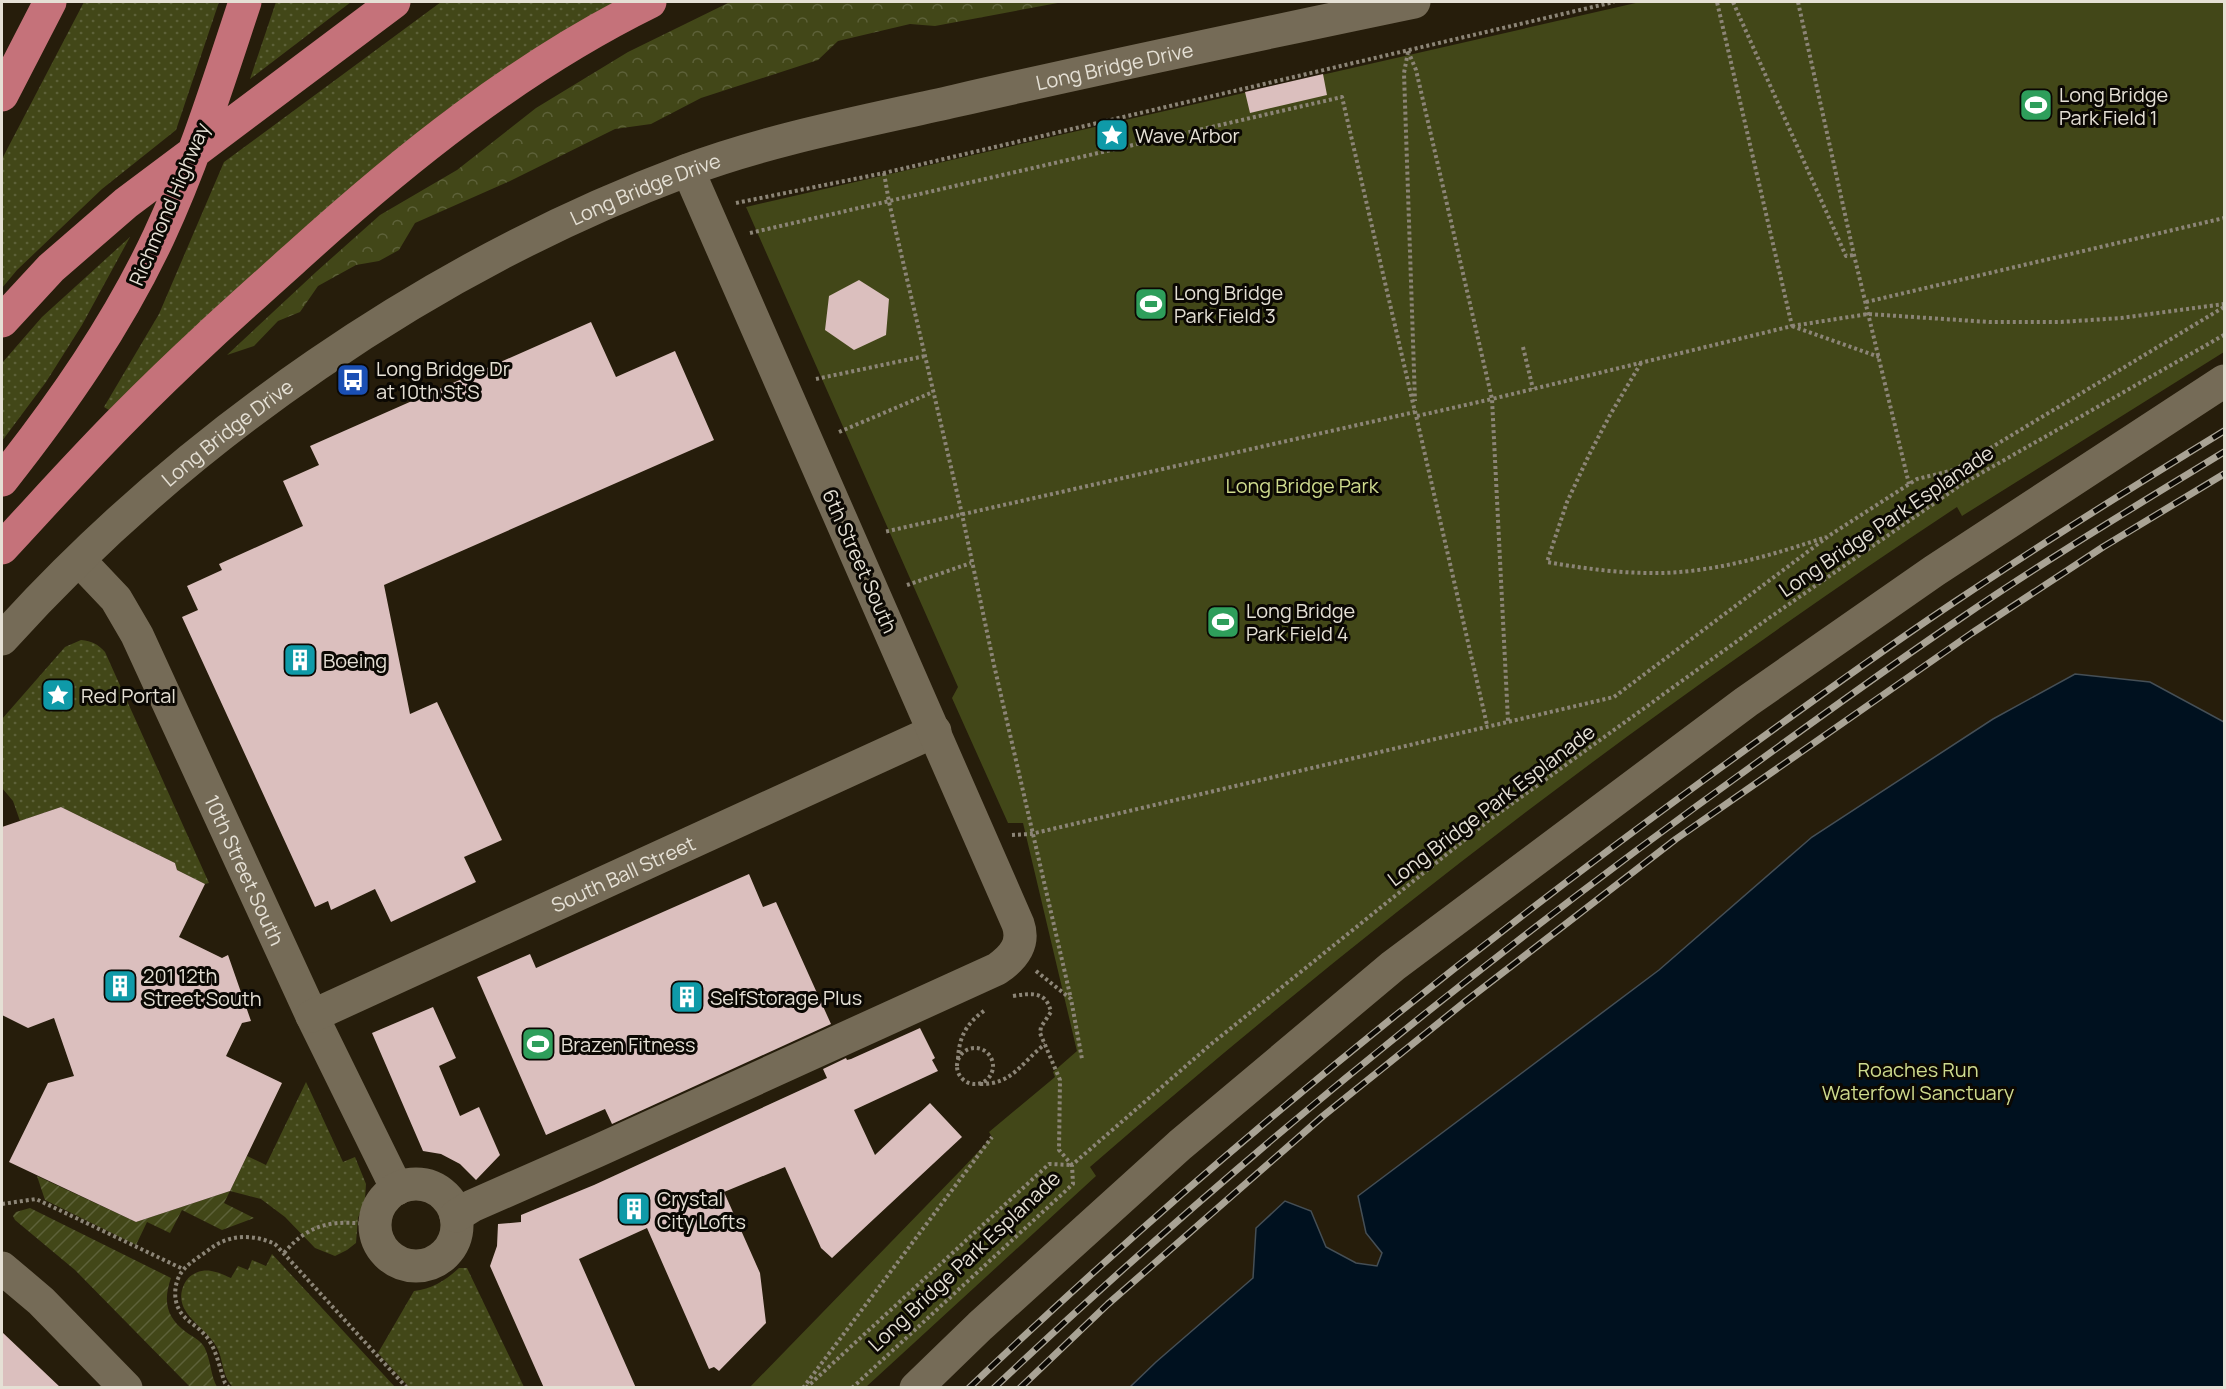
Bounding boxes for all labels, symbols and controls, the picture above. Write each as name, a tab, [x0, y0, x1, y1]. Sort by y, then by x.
street label: Long Bridge Drive	[1033, 35, 1195, 96]
place label: Long Bridge Park Field 1	[2059, 81, 2168, 131]
sports icon: Long Bridge Park Field 1	[2018, 87, 2054, 123]
place icon: Wave Arbor	[1094, 117, 1130, 153]
street label: Richmond Highway	[122, 118, 216, 290]
place label: Wave Arbor	[1135, 122, 1240, 149]
street label: Long Bridge Drive	[565, 146, 724, 231]
place label: Long Bridge Park Field 3	[1174, 279, 1283, 329]
sports icon: Long Bridge Park Field 3	[1133, 286, 1169, 322]
place label: Long Bridge Dr at 10th St S	[376, 355, 510, 405]
bus stop icon: Long Bridge Dr at 10th St S	[335, 362, 371, 398]
street label: Long Bridge Drive	[155, 372, 298, 492]
street label: Long Bridge Park Esplanade	[1773, 439, 1999, 603]
park label: Long Bridge Park	[1225, 472, 1380, 499]
street label: 6th Street South	[816, 485, 904, 637]
place label: Long Bridge Park Field 4	[1246, 597, 1355, 647]
sports icon: Long Bridge Park Field 4	[1205, 604, 1241, 640]
building icon: Boeing	[282, 642, 318, 678]
place label: Boeing	[323, 647, 387, 674]
place icon: Red Portal	[40, 677, 76, 713]
place label: Red Portal	[81, 682, 176, 709]
street label: Long Bridge Park Esplanade	[1382, 718, 1600, 892]
street label: 10th Street South	[199, 790, 291, 950]
street label: South Ball Street	[547, 829, 699, 918]
place label: 201 12th Street South	[143, 962, 262, 1012]
building icon: 201 12th Street South	[102, 968, 138, 1004]
building icon: SelfStorage Plus	[669, 979, 705, 1015]
place label: SelfStorage Plus	[710, 984, 862, 1011]
sports icon: Brazen Fitness	[520, 1026, 556, 1062]
place label: Brazen Fitness	[561, 1031, 696, 1058]
park label: Roaches Run Waterfowl Sanctuary	[1822, 1056, 2015, 1106]
street label: Long Bridge Park Esplanade	[862, 1165, 1066, 1357]
place label: Crystal City Lofts	[657, 1185, 746, 1235]
building icon: Crystal City Lofts	[616, 1191, 652, 1227]

